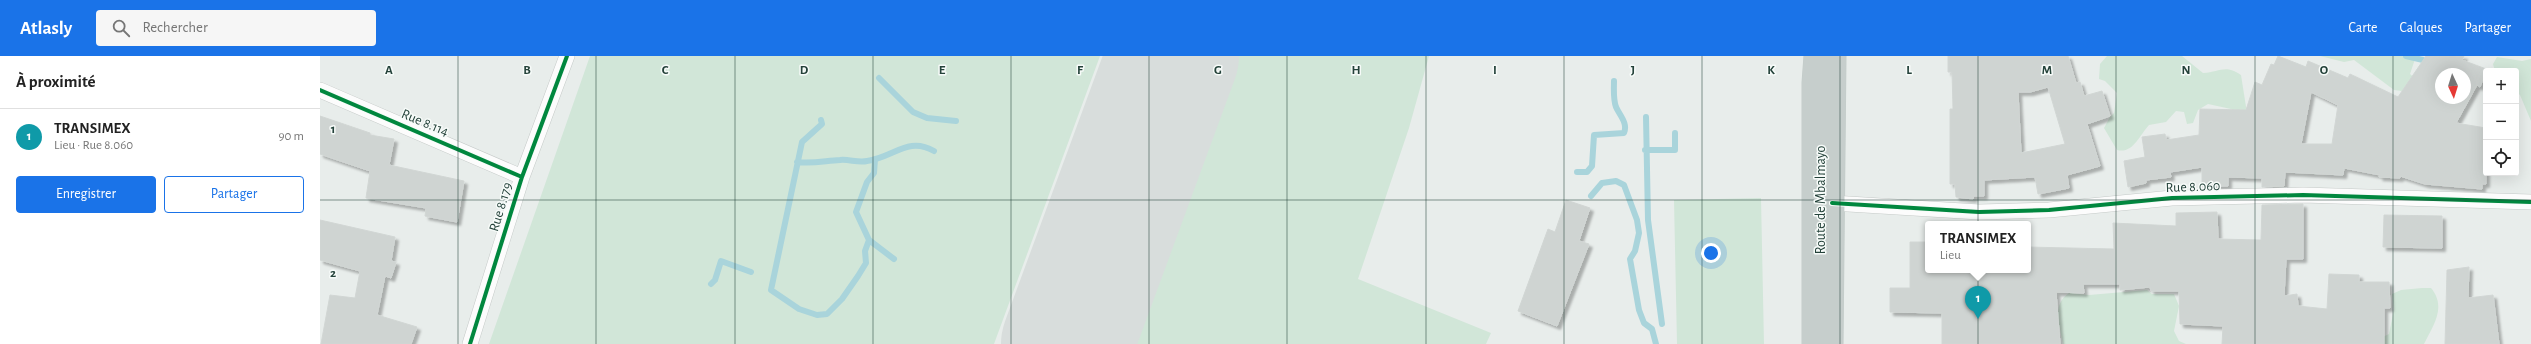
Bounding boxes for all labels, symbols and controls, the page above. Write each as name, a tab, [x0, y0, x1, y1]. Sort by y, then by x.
search box	[96, 10, 376, 46]
icon: search	[110, 17, 132, 39]
text: Atlasly	[20, 19, 72, 38]
text: Rechercher	[142, 20, 208, 35]
text: Carte	[2349, 21, 2377, 35]
text: Calques	[2399, 21, 2443, 35]
text: Partager	[2465, 21, 2511, 35]
text: A	[385, 64, 393, 77]
text: B	[523, 64, 531, 77]
text: C	[662, 64, 669, 77]
text: D	[800, 64, 809, 77]
text: E	[939, 64, 946, 77]
text: F	[1077, 64, 1084, 77]
text: G	[1214, 64, 1222, 77]
text: H	[1351, 64, 1361, 77]
text: I	[1493, 64, 1497, 77]
text: J	[1631, 64, 1635, 77]
text: K	[1767, 64, 1775, 77]
text: L	[1906, 64, 1912, 77]
text: M	[2042, 64, 2052, 77]
text: N	[2181, 64, 2191, 77]
text: O	[2320, 64, 2329, 77]
north arrow	[2435, 68, 2471, 104]
map controls	[2483, 68, 2519, 176]
button: +	[2483, 68, 2519, 104]
text: À proximité	[16, 73, 96, 90]
button: −	[2483, 104, 2519, 140]
street label: Rue 8.114	[399, 107, 451, 139]
text: TRANSIMEX	[54, 121, 131, 136]
text: 1	[331, 123, 335, 136]
text: 1	[27, 130, 31, 143]
text: 90 m	[278, 130, 304, 143]
text: Lieu · Rue 8.060	[54, 139, 133, 152]
button: locate	[2483, 140, 2519, 176]
street label: Route de Mbalmayo	[1814, 146, 1828, 254]
button: Enregistrer	[16, 176, 156, 213]
button: Partager	[164, 176, 304, 213]
street label: Rue 8.060	[2165, 179, 2221, 195]
street label: Rue 8.179	[487, 181, 515, 233]
popup	[1925, 221, 2031, 273]
text: TRANSIMEX	[1940, 231, 2016, 246]
your location	[1701, 243, 1721, 263]
text: Lieu	[1940, 249, 1961, 262]
text: 2	[330, 267, 336, 280]
pin: 1	[1965, 286, 1991, 319]

